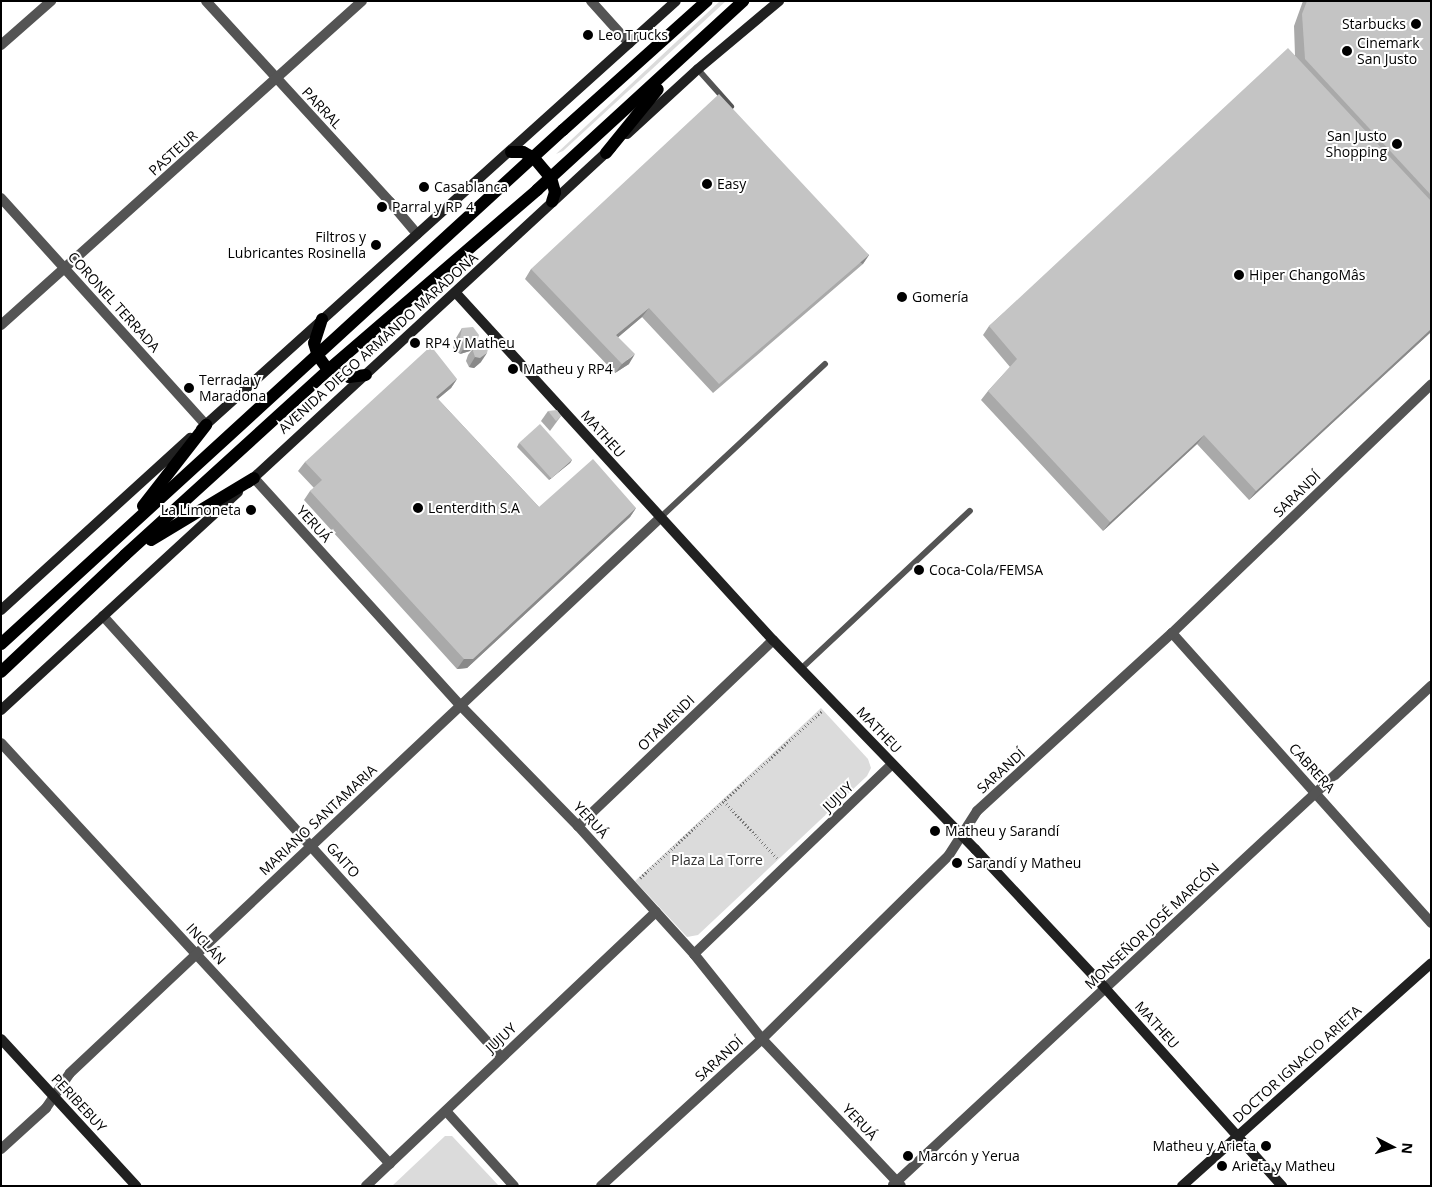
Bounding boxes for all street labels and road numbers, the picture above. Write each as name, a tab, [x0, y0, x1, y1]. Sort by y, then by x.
street label: PARRAL	[299, 84, 345, 132]
street label: PASTEUR	[145, 127, 201, 179]
street label: CORONEL TERRADA	[65, 248, 163, 356]
street label: AVENIDA DIEGO ARMANDO MARADONA	[275, 249, 481, 437]
street label: MATHEU	[578, 407, 628, 461]
street label: SARANDÍ	[1270, 468, 1324, 520]
street label: YERUÁ	[293, 502, 335, 546]
street label: OTAMENDI	[634, 692, 698, 754]
street label: MATHEU	[853, 703, 905, 757]
street label: CABRERA	[1285, 740, 1339, 796]
street label: SARANDÍ	[974, 745, 1028, 797]
street label: MARIANO SANTAMARIA	[256, 761, 380, 879]
street label: JUJUY	[819, 779, 857, 815]
street label: YERUÁ	[570, 798, 612, 842]
street label: GAITO	[323, 839, 363, 881]
street label: MONSEÑOR JOSÉ MARCÓN	[1081, 859, 1223, 993]
street label: INCLÁN	[183, 920, 229, 968]
street label: MATHEU	[1132, 998, 1182, 1052]
street label: DOCTOR IGNACIO ARIETA	[1229, 1002, 1365, 1126]
street label: JUJUY	[482, 1020, 520, 1056]
street label: SARANDÍ	[692, 1033, 746, 1085]
street label: PERIBEBUY	[48, 1071, 110, 1135]
street label: YERUÁ	[839, 1100, 881, 1144]

